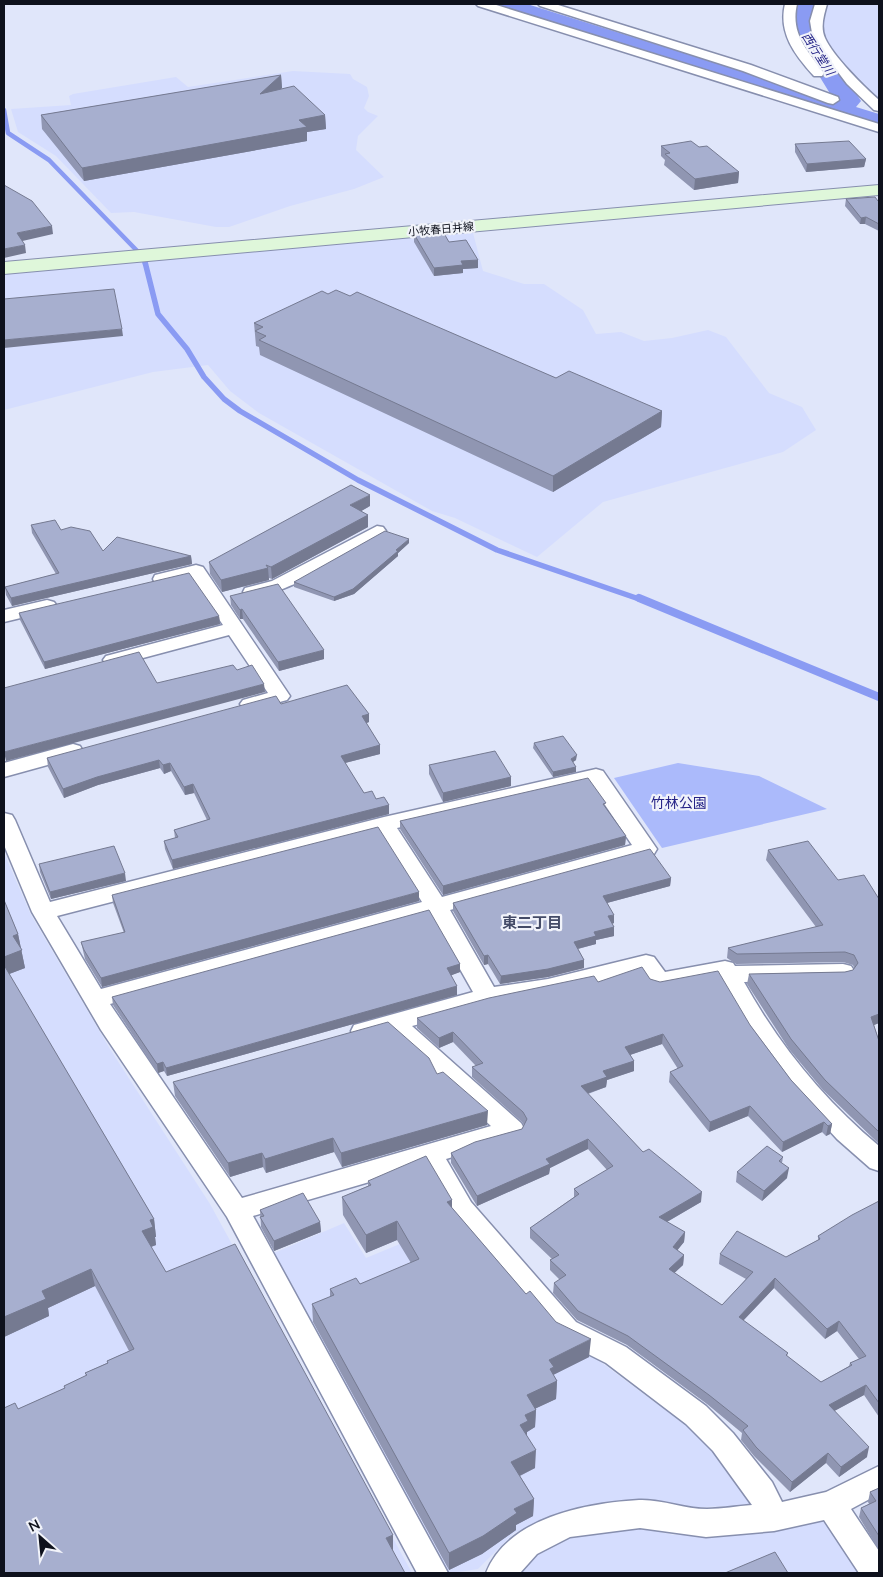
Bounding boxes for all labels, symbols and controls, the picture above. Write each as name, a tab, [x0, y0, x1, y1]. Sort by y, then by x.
water label: 西行堂川	[799, 30, 839, 80]
street label: 小牧春日井線	[408, 219, 474, 239]
park label: 竹林公園	[651, 794, 707, 812]
district label: 東二丁目	[502, 913, 562, 932]
north arrow	[15, 1512, 65, 1562]
text: N	[25, 1515, 43, 1536]

